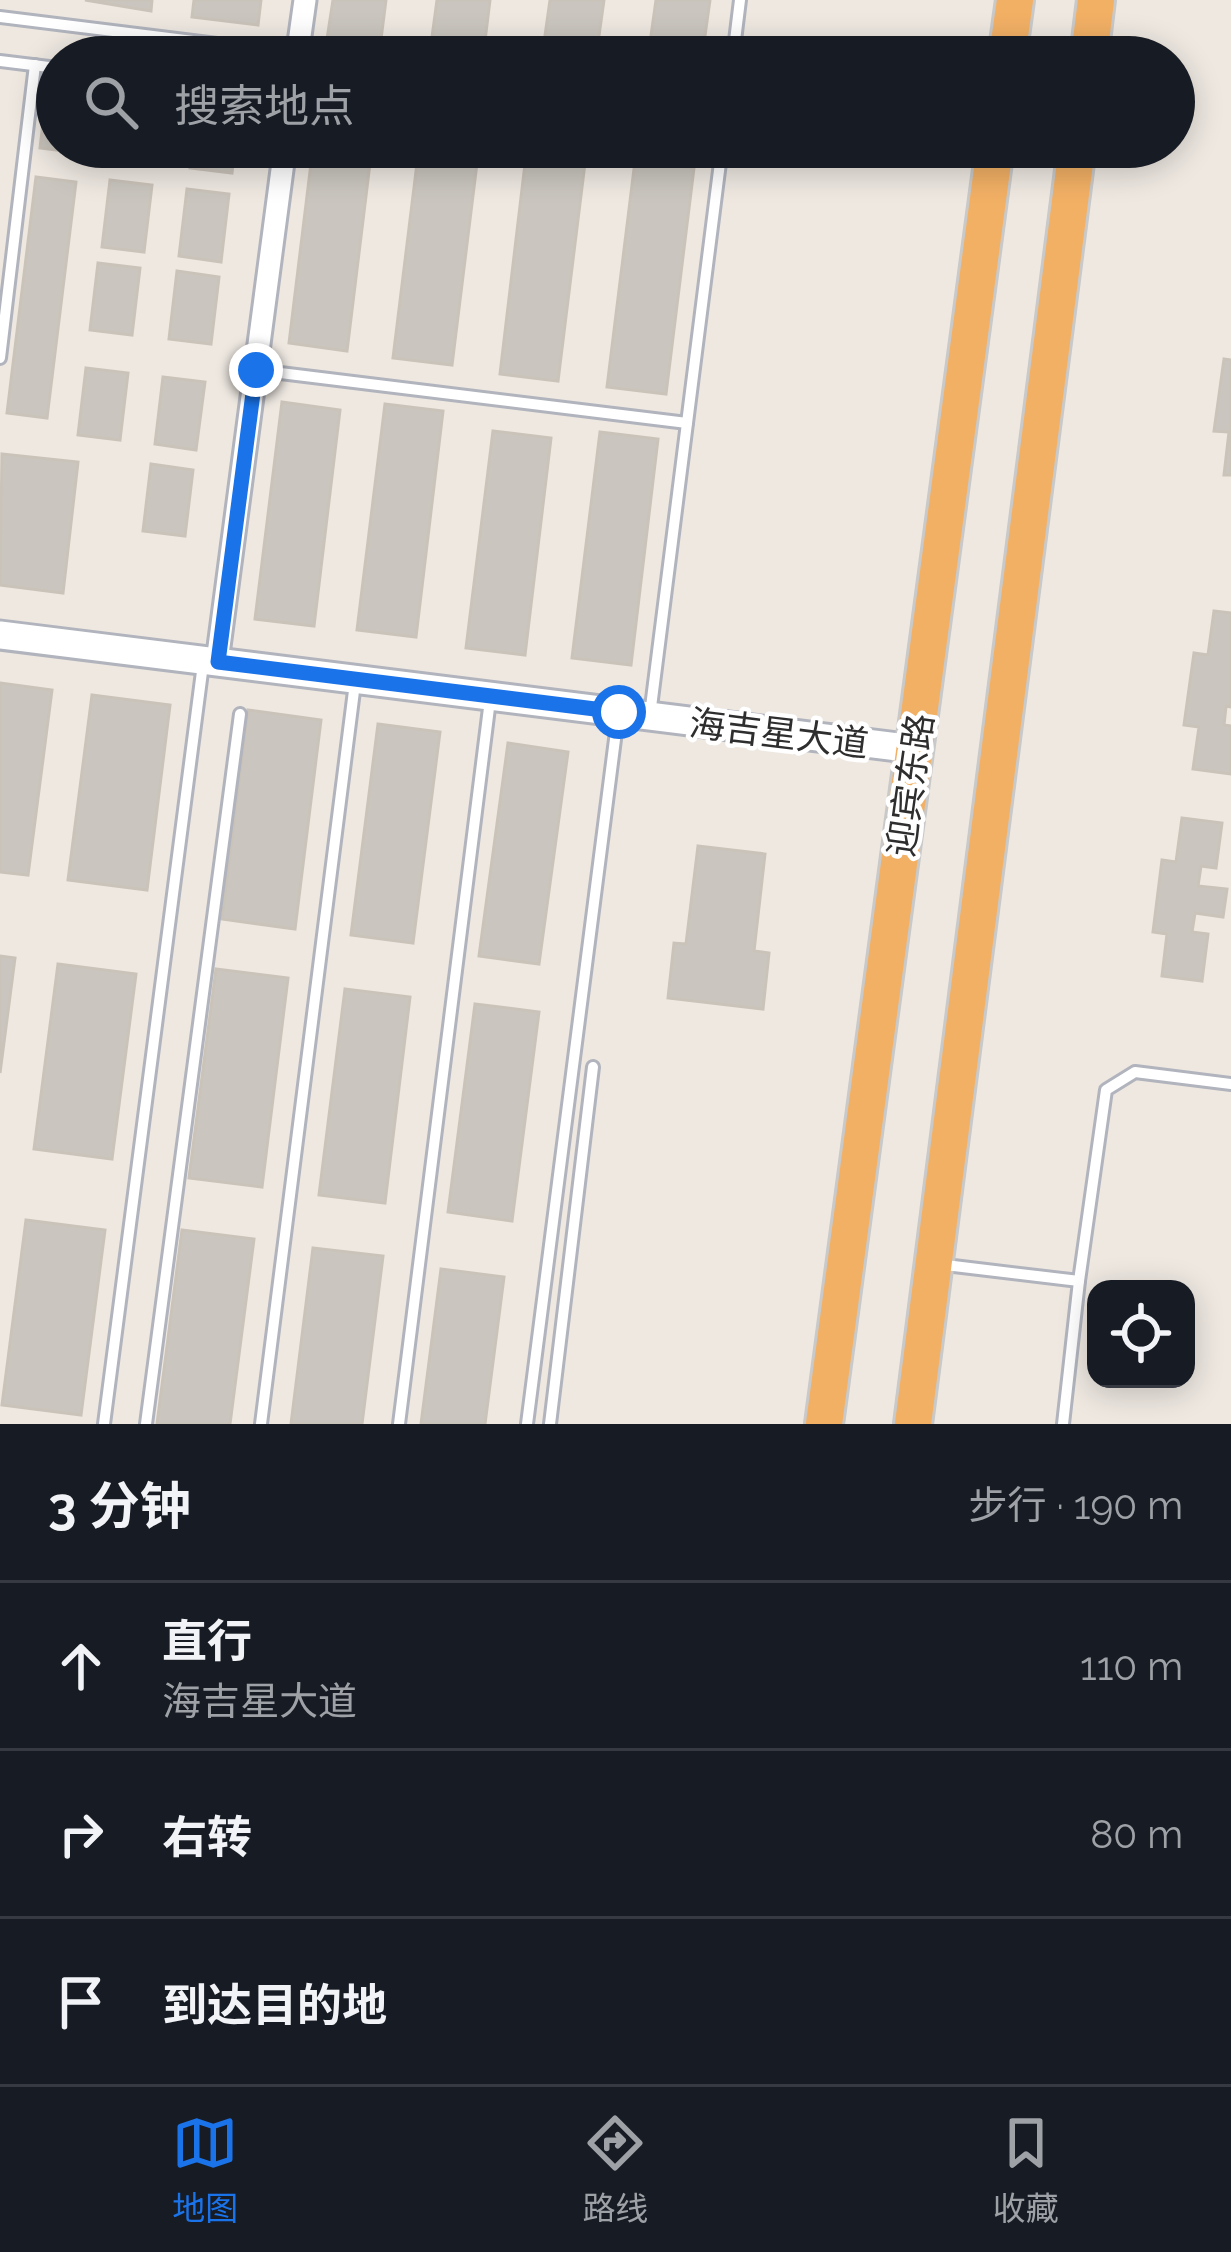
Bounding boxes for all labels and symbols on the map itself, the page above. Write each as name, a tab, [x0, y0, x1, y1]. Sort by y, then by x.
route end	[229, 343, 283, 397]
route start	[592, 685, 646, 739]
street label: 海吉星大道	[687, 701, 871, 765]
street label: 迎宾东路	[879, 711, 941, 859]

